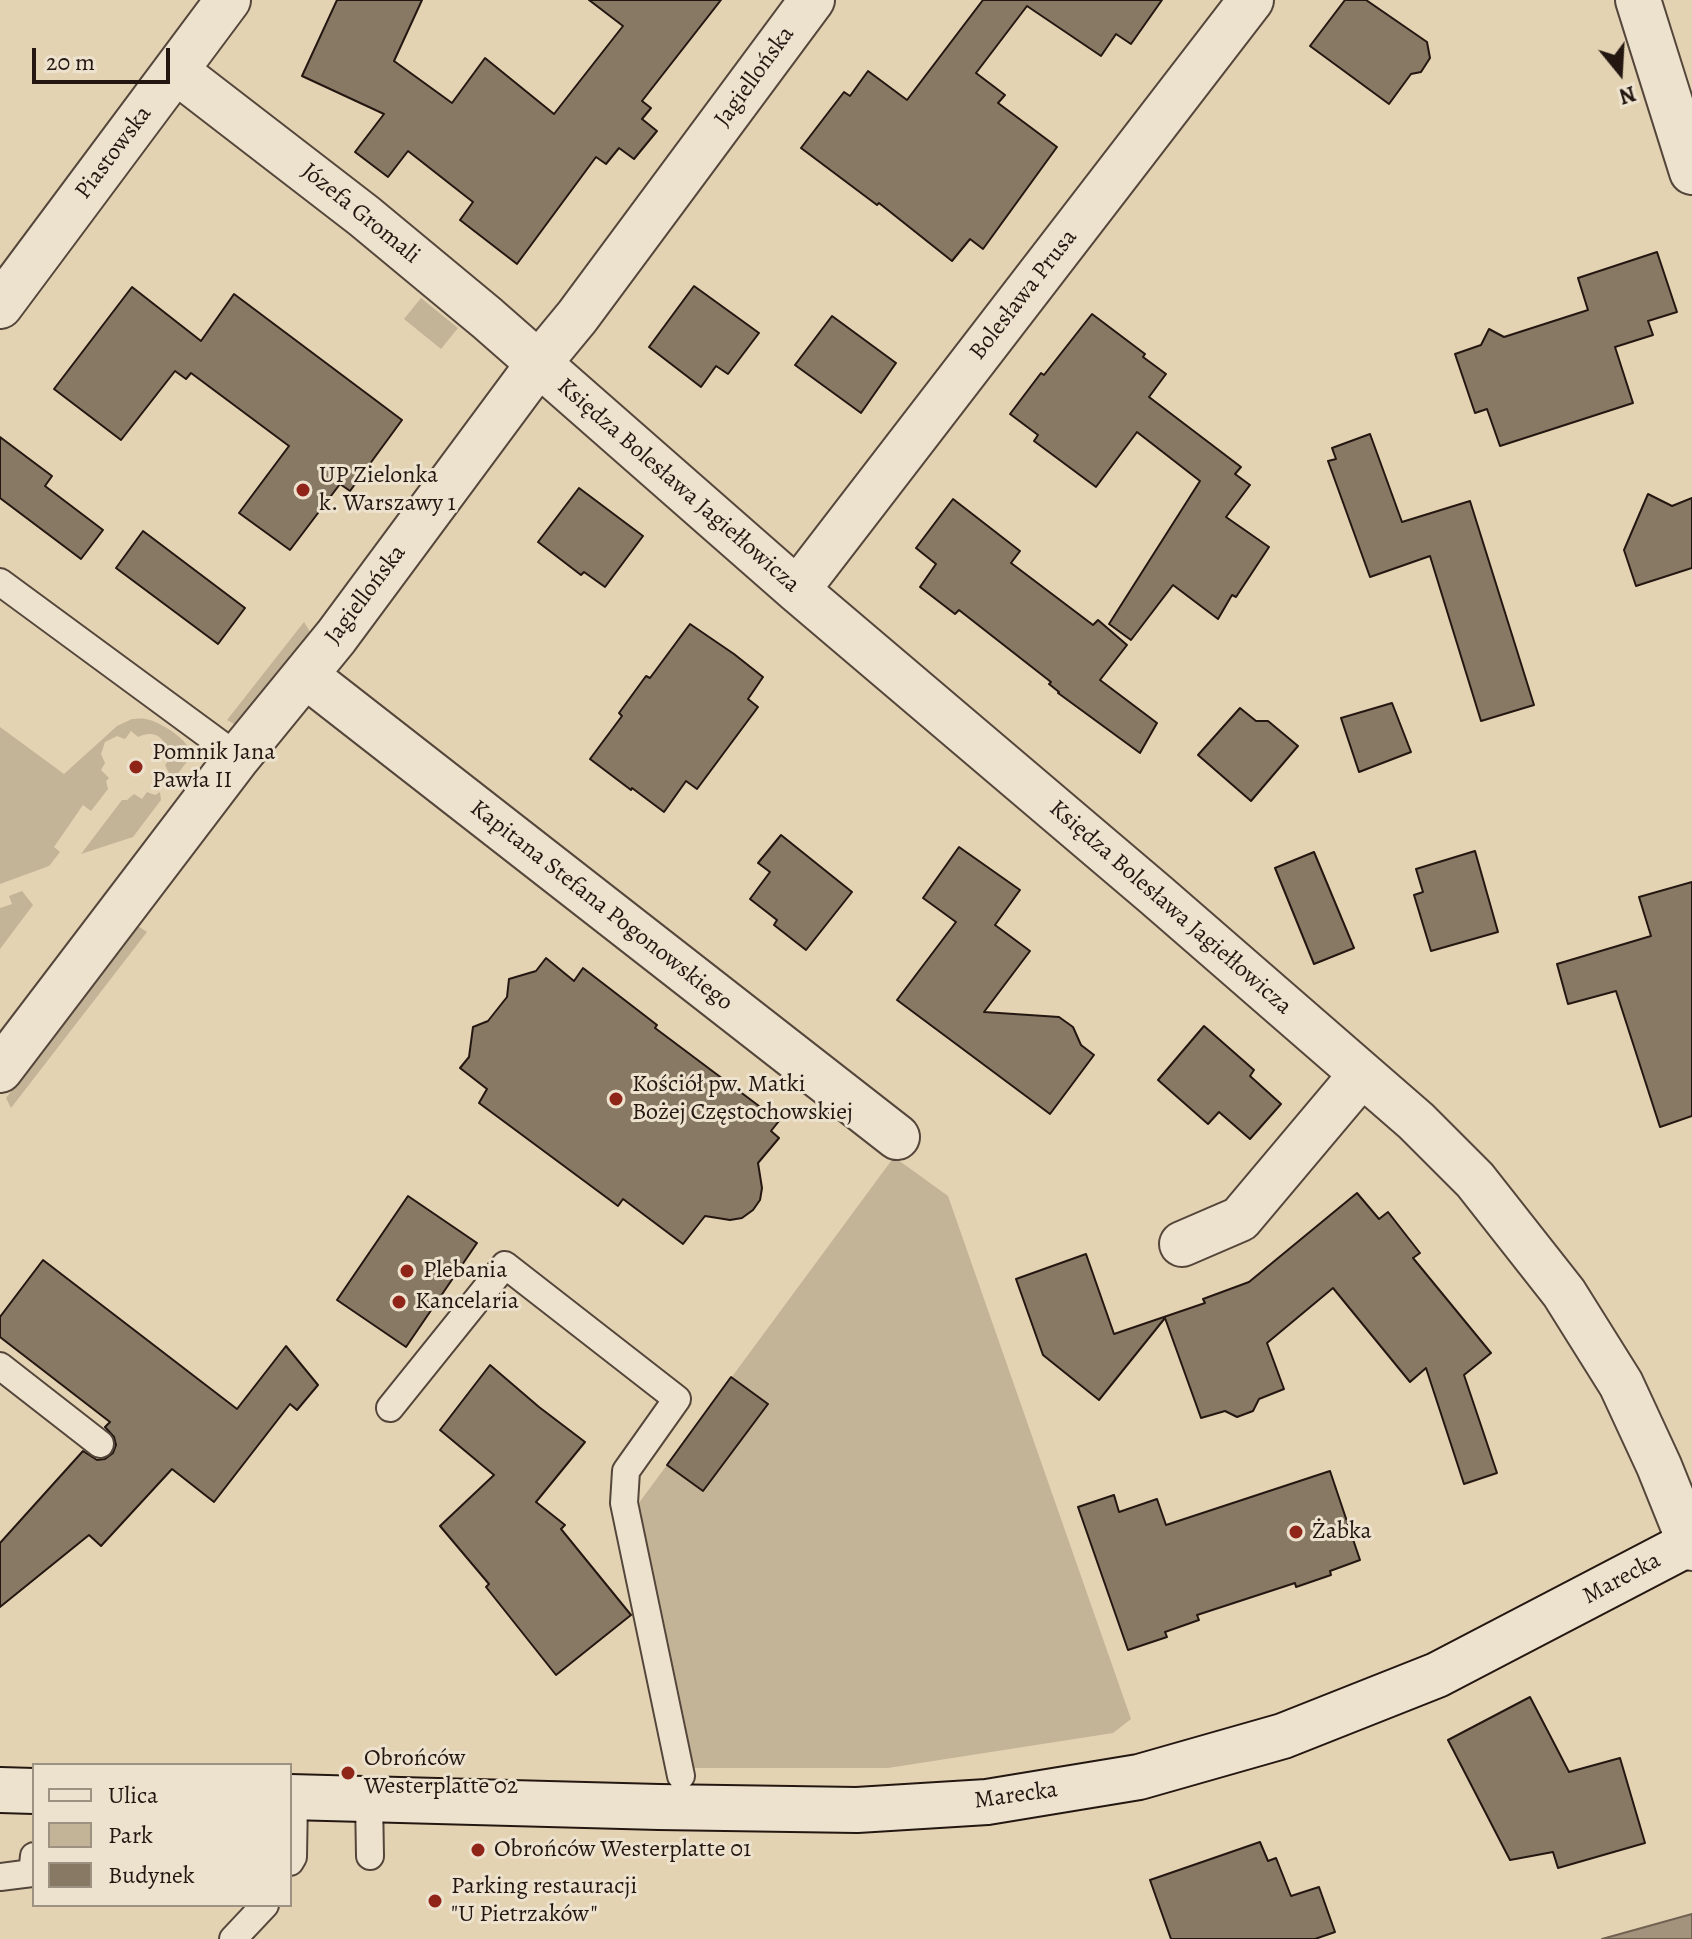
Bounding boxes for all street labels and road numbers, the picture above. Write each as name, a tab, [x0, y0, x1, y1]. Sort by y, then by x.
street label: Jagiellońska	[709, 21, 801, 133]
street label: Piastowska	[70, 101, 158, 205]
street label: Józefa Gromali	[295, 157, 425, 271]
street label: Bolesława Prusa	[964, 224, 1084, 366]
street label: Księdza Bolesława Jagiełłowicza	[551, 373, 805, 599]
street label: Jagiellońska	[319, 539, 413, 651]
street label: Kapitana Stefana Pogonowskiego	[464, 794, 738, 1018]
street label: Księdza Bolesława Jagiełłowicza	[1043, 795, 1297, 1021]
street label: Marecka	[1578, 1547, 1666, 1611]
street label: Marecka	[973, 1776, 1059, 1816]

